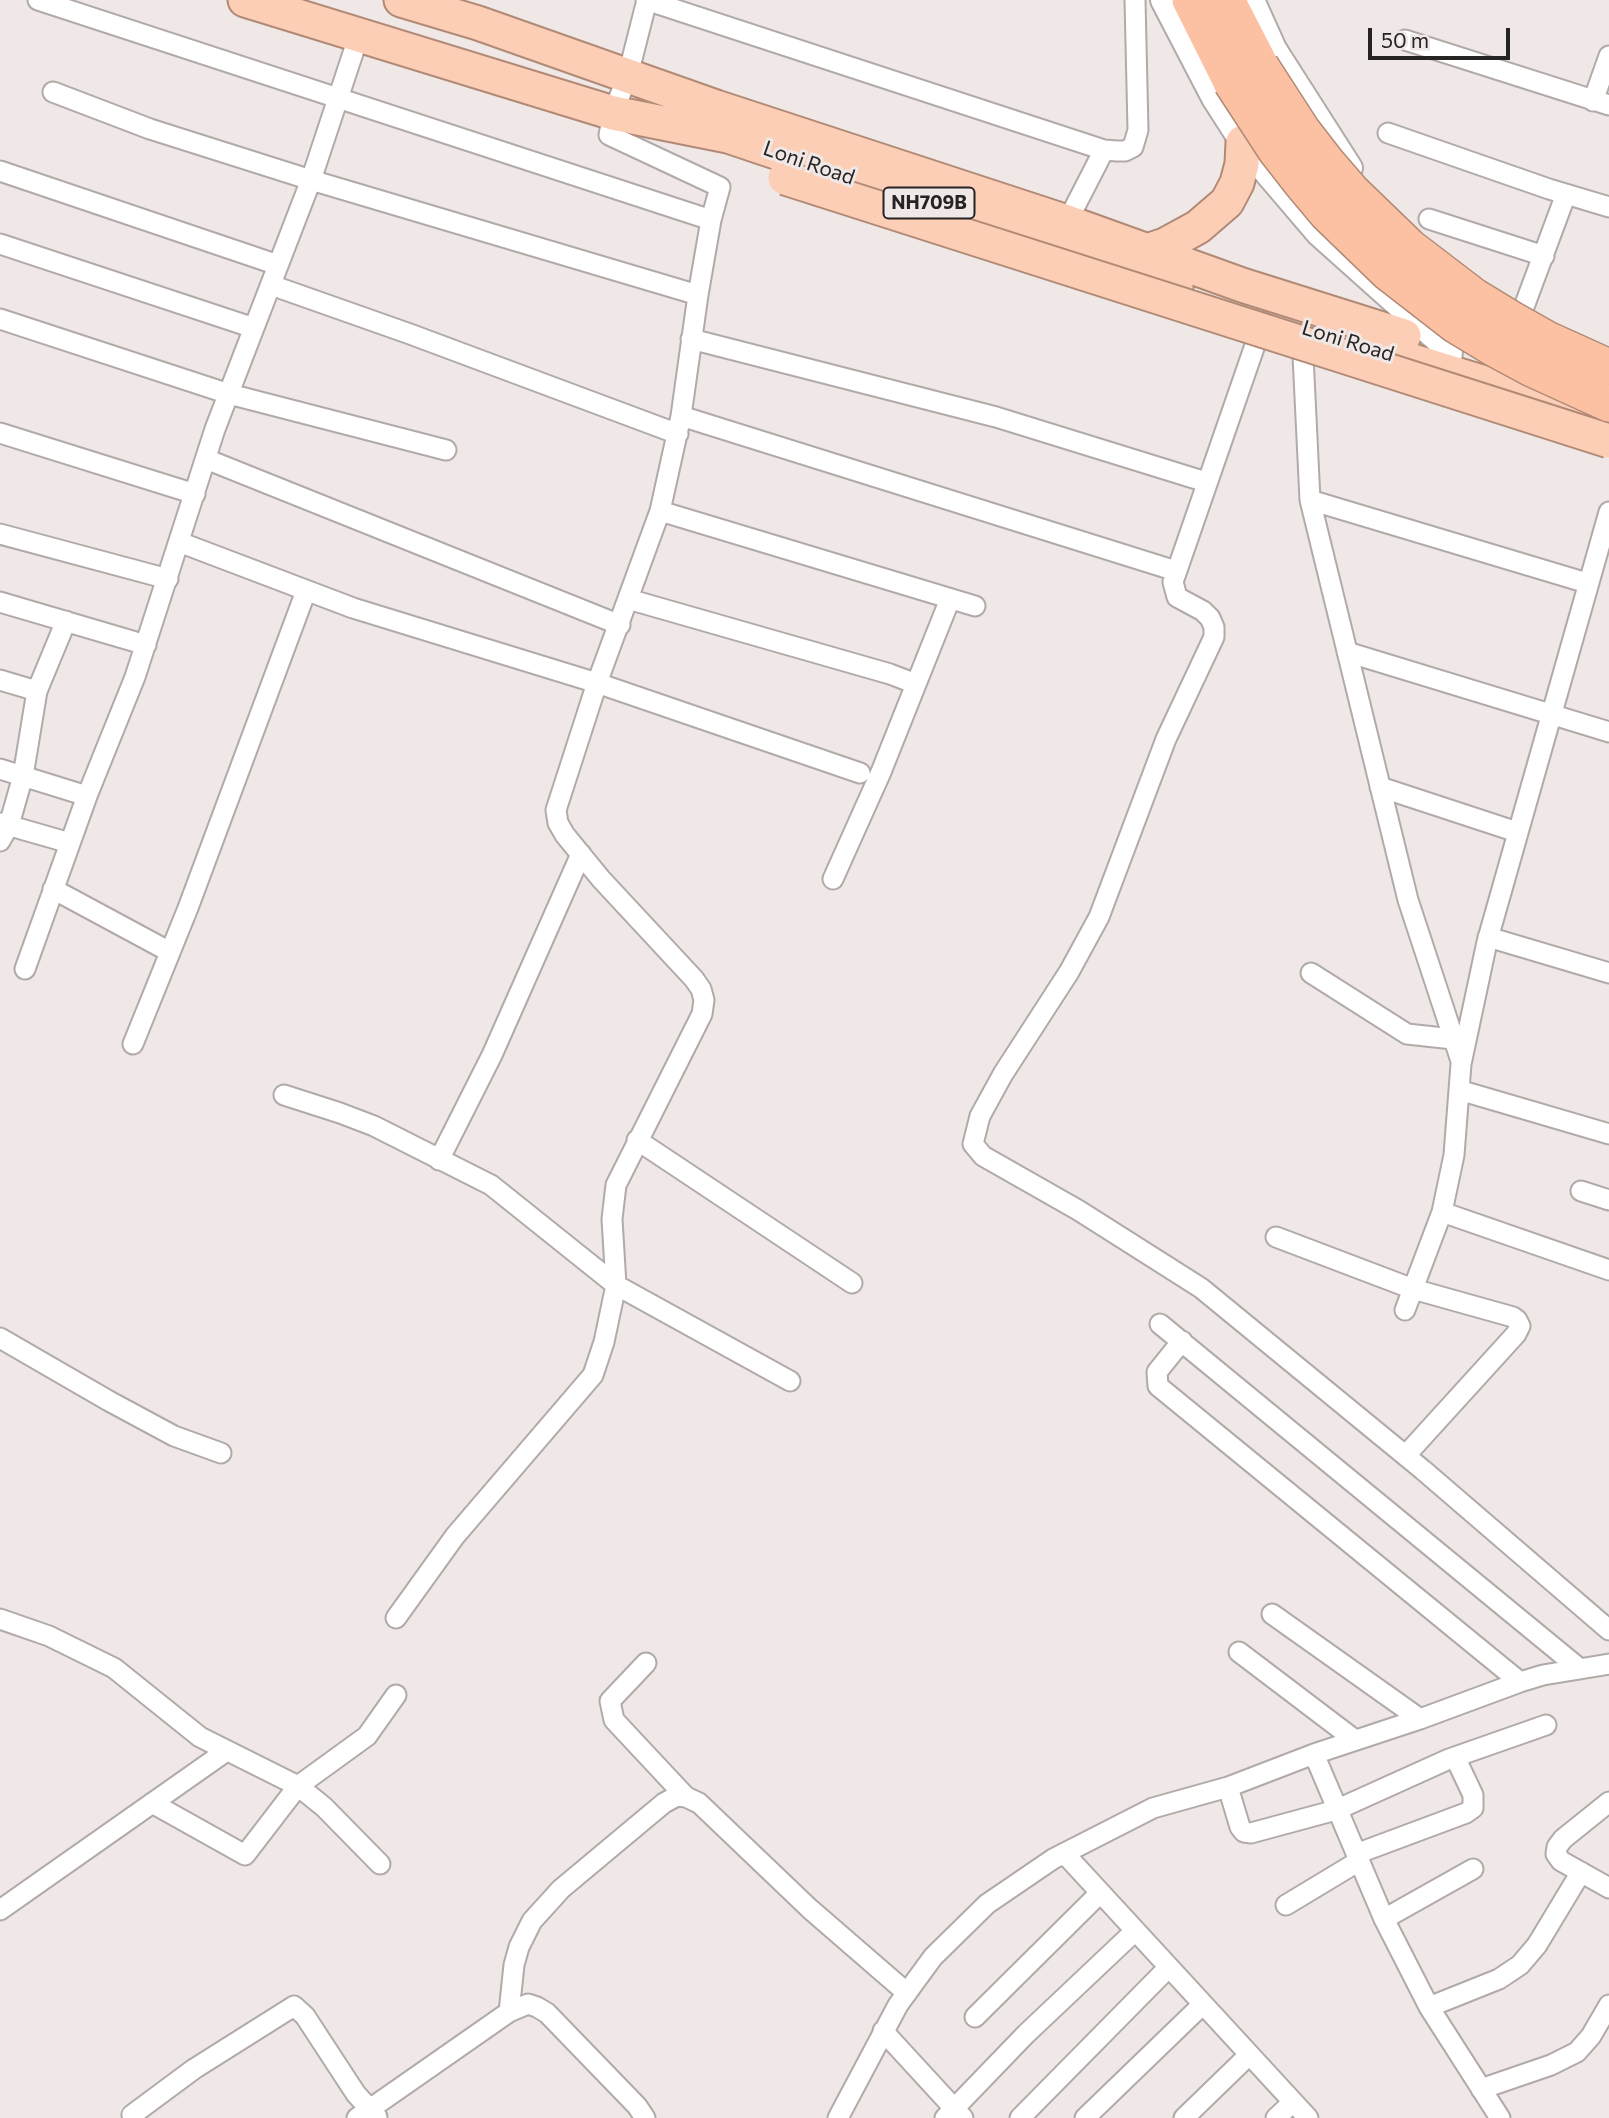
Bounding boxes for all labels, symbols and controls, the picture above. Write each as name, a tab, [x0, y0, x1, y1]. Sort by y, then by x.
scale bar	[1371, 14, 1513, 58]
text: 50 m	[1381, 27, 1429, 52]
street label: Loni Road	[760, 136, 858, 190]
road number: NH709B	[884, 188, 974, 218]
street label: Loni Road	[1299, 315, 1397, 367]

